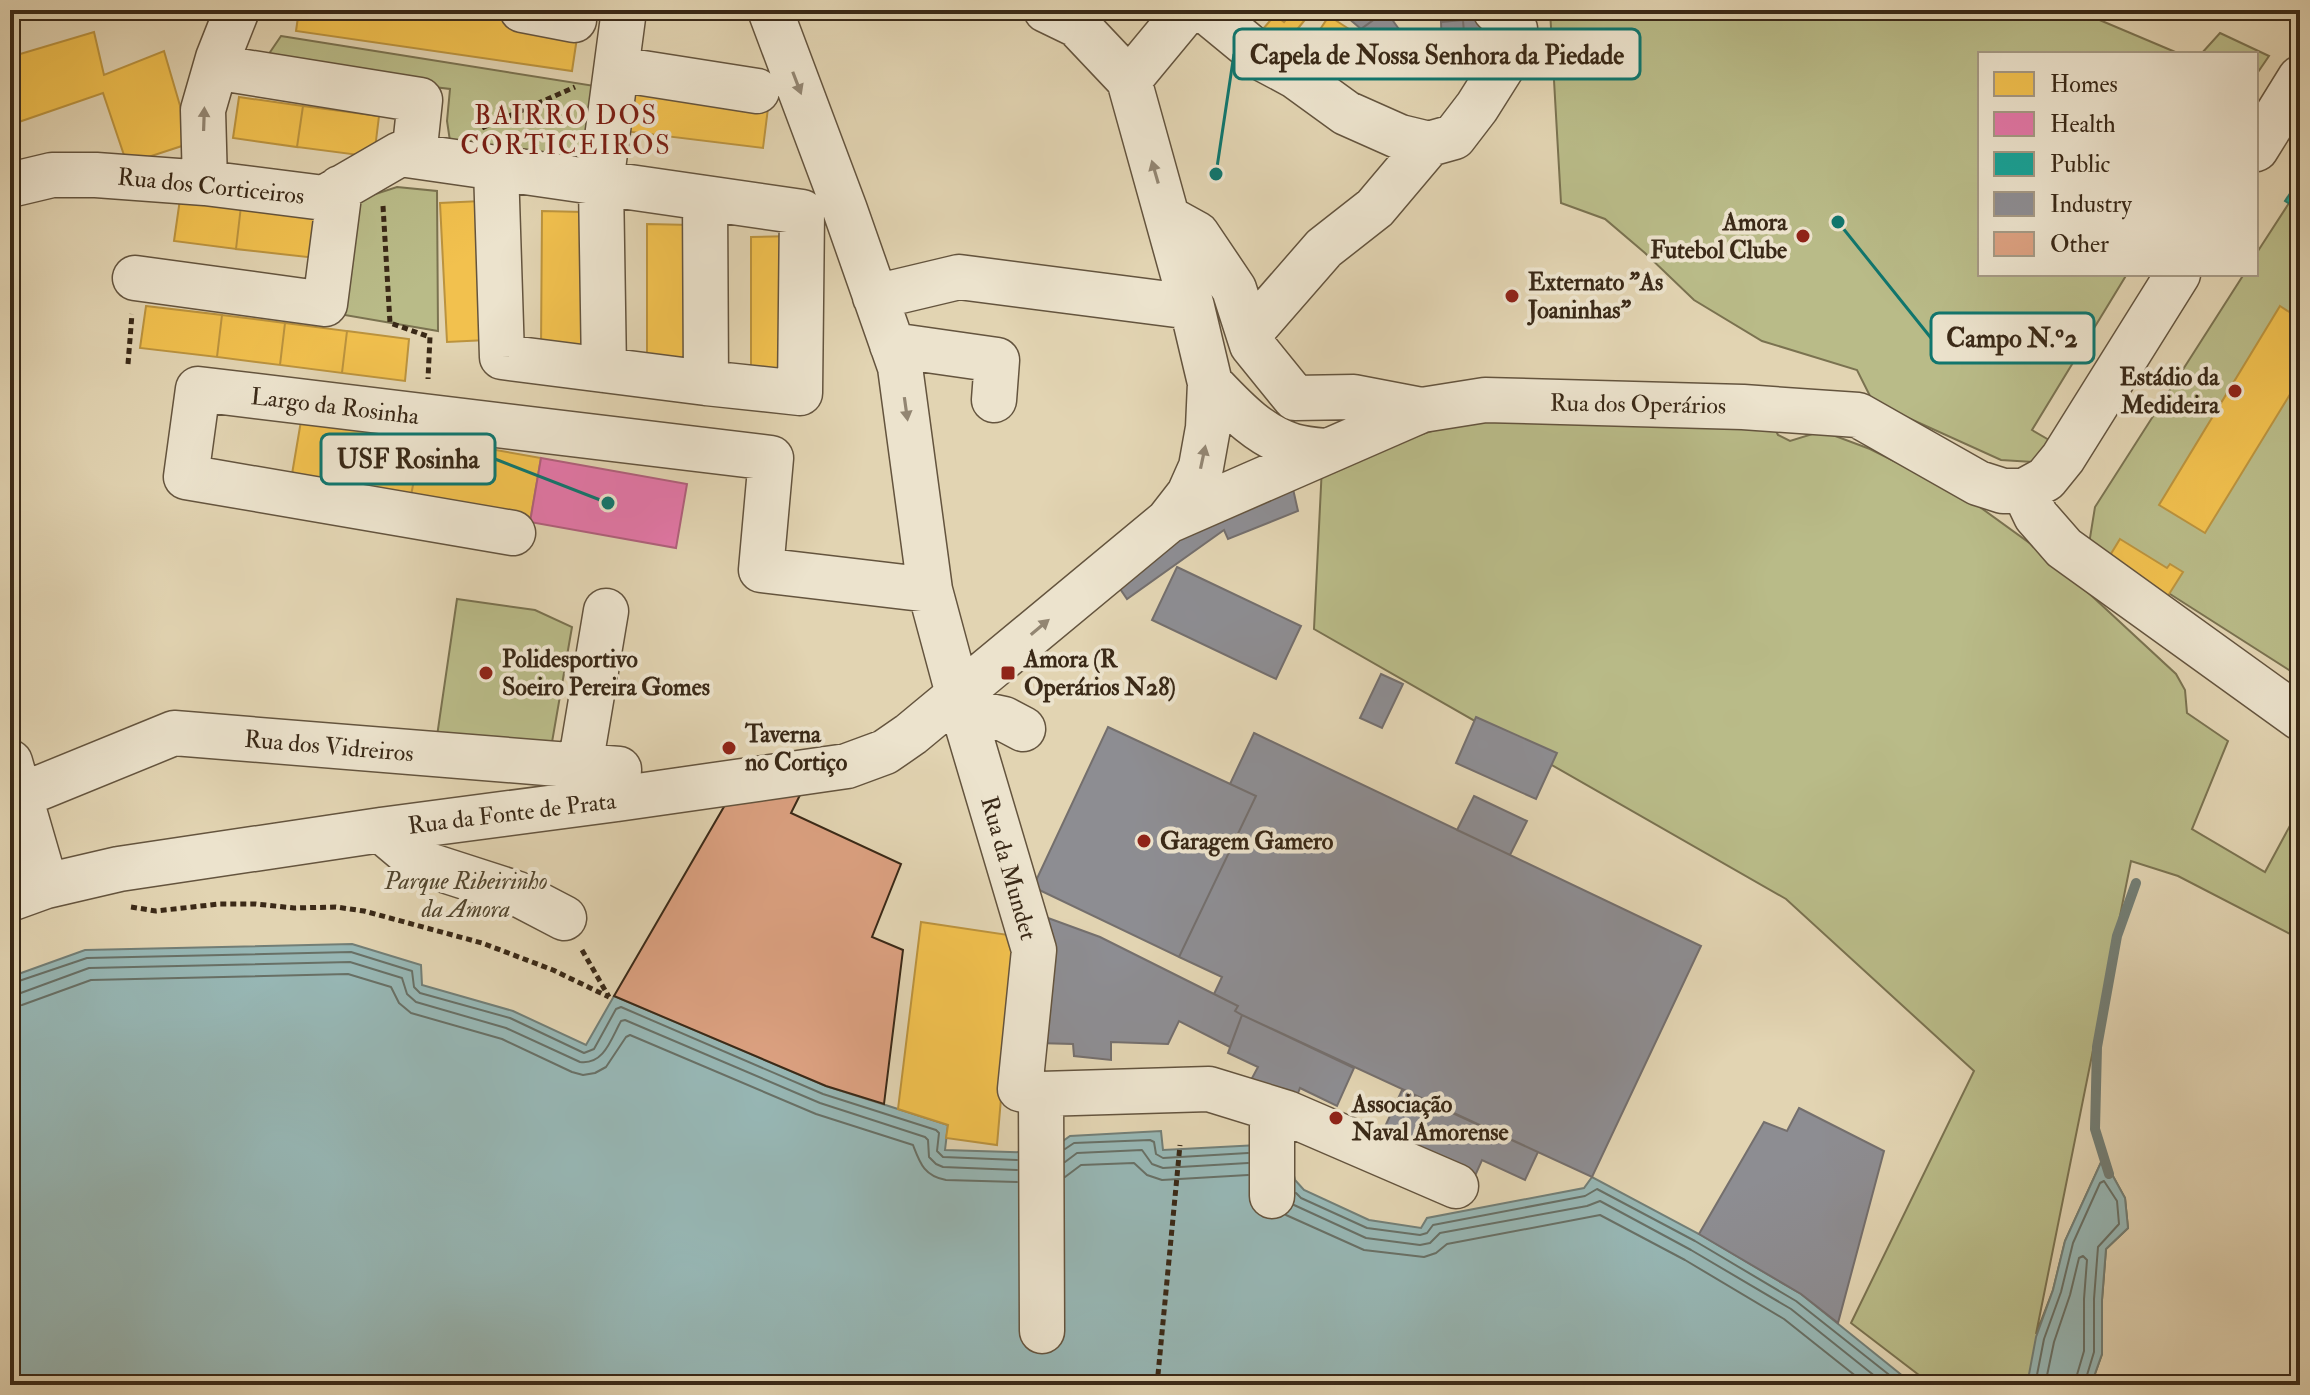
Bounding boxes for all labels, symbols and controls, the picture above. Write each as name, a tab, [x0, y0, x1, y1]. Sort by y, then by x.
callout: Capela de Nossa Senhora da Piedade	[1234, 29, 1640, 79]
text: Capela de Nossa Senhora da Piedade	[1250, 40, 1624, 73]
legend	[1978, 52, 2258, 276]
text: Homes	[2050, 69, 2118, 100]
one-way arrow	[791, 71, 804, 95]
district label: BAIRRO DOS CORTICEIROS	[460, 100, 672, 162]
one-way arrow	[198, 106, 210, 132]
text: Health	[2050, 109, 2116, 140]
text: Public	[2050, 149, 2110, 180]
one-way arrow	[1148, 160, 1161, 184]
street label: Rua dos Corticeiros	[116, 161, 306, 212]
text: Industry	[2050, 189, 2132, 220]
place label: Amora Futebol Clube	[1650, 207, 1788, 266]
marker: Amora Futebol Clube	[1794, 227, 1812, 245]
text: Other	[2050, 229, 2109, 260]
place label: Externato "As Joaninhas"	[1527, 267, 1663, 326]
marker: Externato "As Joaninhas"	[1503, 287, 1521, 305]
callout: Campo N.º2	[1931, 313, 2094, 363]
text: Campo N.º2	[1946, 323, 2078, 356]
place label: Estádio da Medideira	[2119, 362, 2220, 421]
street label: Largo da Rosinha	[249, 381, 422, 432]
marker: Estádio da Medideira	[2226, 382, 2244, 400]
street label: Rua dos Operários	[1550, 387, 1726, 422]
one-way arrow	[899, 396, 912, 421]
callout: USF Rosinha	[321, 434, 495, 484]
text: USF Rosinha	[337, 444, 481, 476]
one-way arrow	[1197, 444, 1209, 469]
one-way arrow	[1030, 619, 1050, 637]
place label: Polidesportivo Soeiro Pereira Gomes	[502, 644, 710, 703]
place label: Amora (R Operários N28)	[1023, 644, 1176, 703]
marker: Polidesportivo Soeiro Pereira Gomes	[477, 664, 495, 682]
marker: Amora (R Operários N28)	[999, 664, 1017, 682]
place label: Taverna no Cortiço	[744, 719, 848, 778]
street label: Rua dos Vidreiros	[243, 724, 415, 769]
marker: Taverna no Cortiço	[720, 739, 738, 757]
street label: Rua da Fonte de Prata	[406, 785, 619, 842]
street label: Rua da Mundet	[973, 793, 1044, 944]
place label: Garagem Gamero	[1160, 826, 1334, 857]
marker: Garagem Gamero	[1135, 832, 1153, 850]
park label: Parque Ribeirinho da Amora	[383, 866, 548, 925]
place label: Associação Naval Amorense	[1351, 1089, 1509, 1148]
marker: Associação Naval Amorense	[1327, 1109, 1345, 1127]

